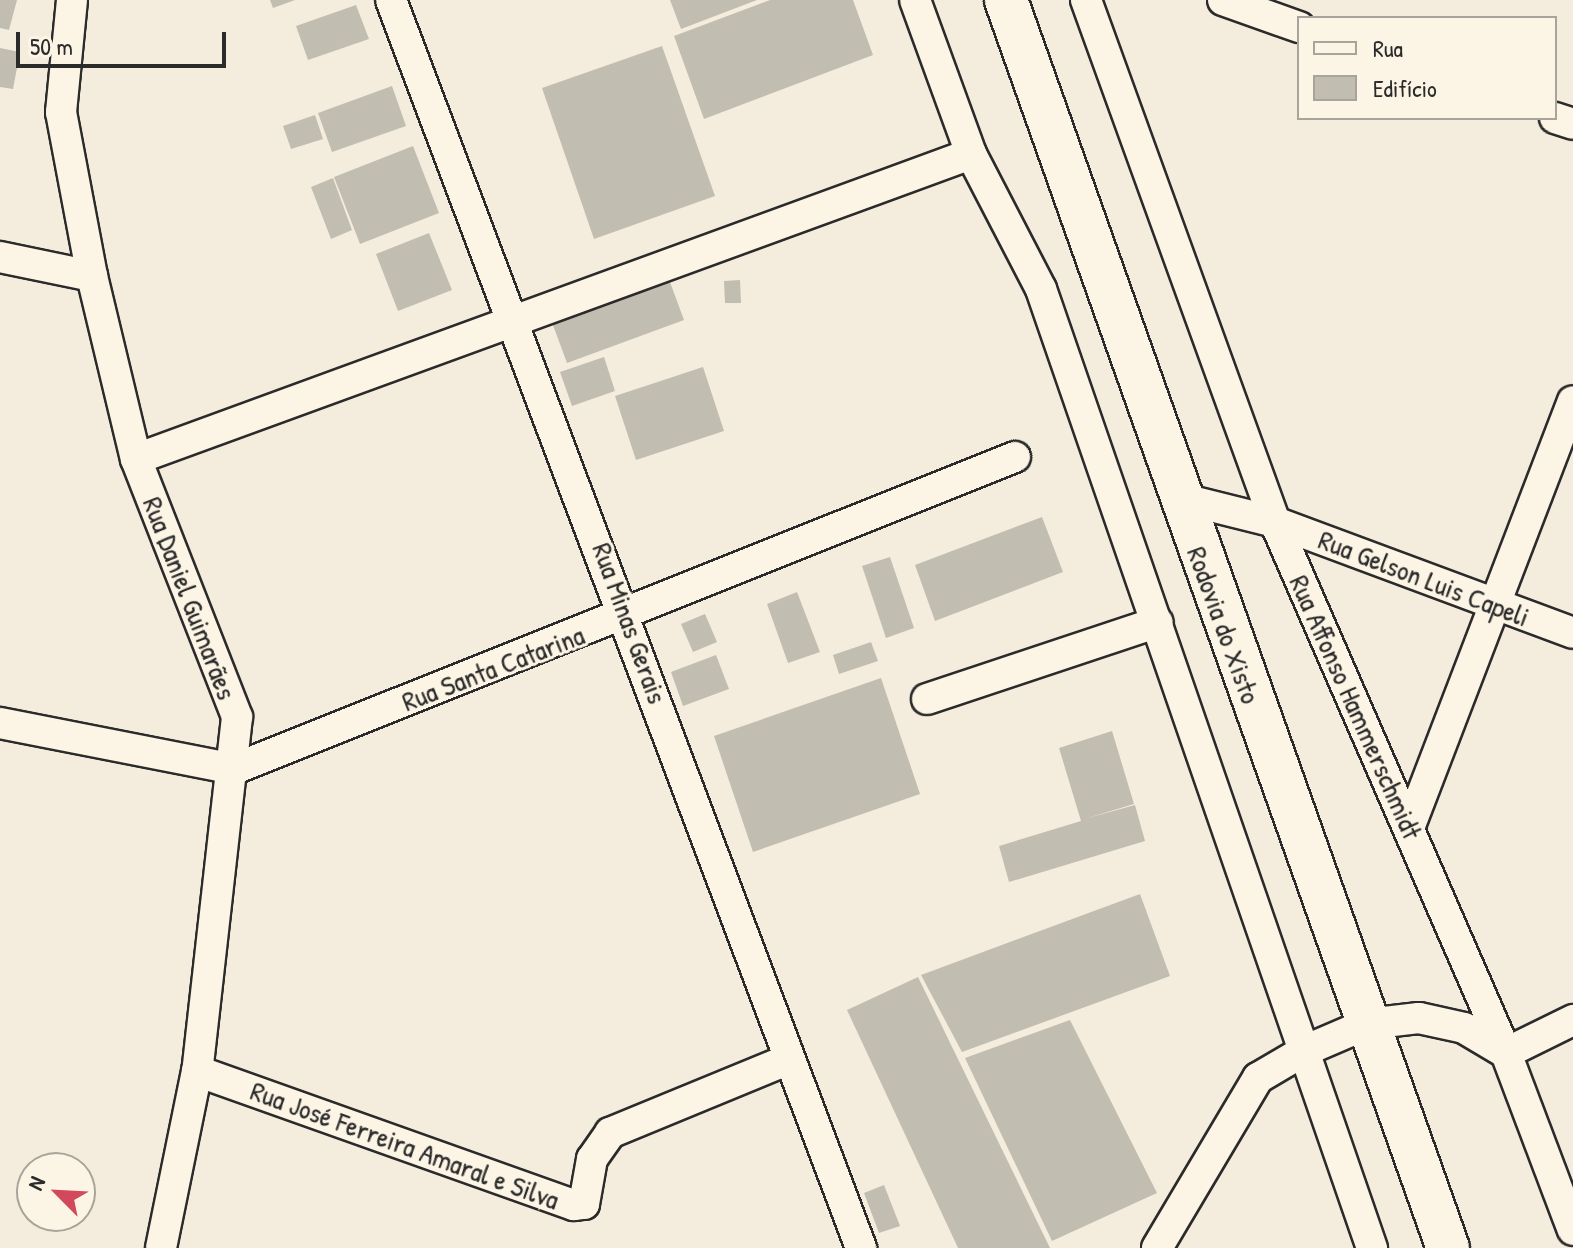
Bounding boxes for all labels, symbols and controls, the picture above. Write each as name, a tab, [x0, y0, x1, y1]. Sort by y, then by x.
scale bar	[20, 16, 230, 66]
legend	[1297, 16, 1557, 120]
text: 50 m	[30, 30, 73, 62]
text: Rua	[1373, 32, 1403, 64]
text: Edifício	[1373, 72, 1437, 104]
street label: Rua Daniel Guimarães	[136, 492, 244, 704]
street label: Rua Gelson Luis Capeli	[1314, 522, 1534, 634]
street label: Rua Minas Gerais	[585, 538, 675, 708]
street label: Rodovia do Xisto	[1180, 542, 1268, 708]
street label: Rua Affonso Hammerschmidt	[1283, 570, 1429, 844]
street label: Rua Santa Catarina	[397, 618, 589, 718]
street label: Rua José Ferreira Amaral e Silva	[246, 1073, 564, 1217]
north arrow	[16, 1152, 96, 1232]
text: N	[20, 1172, 52, 1195]

